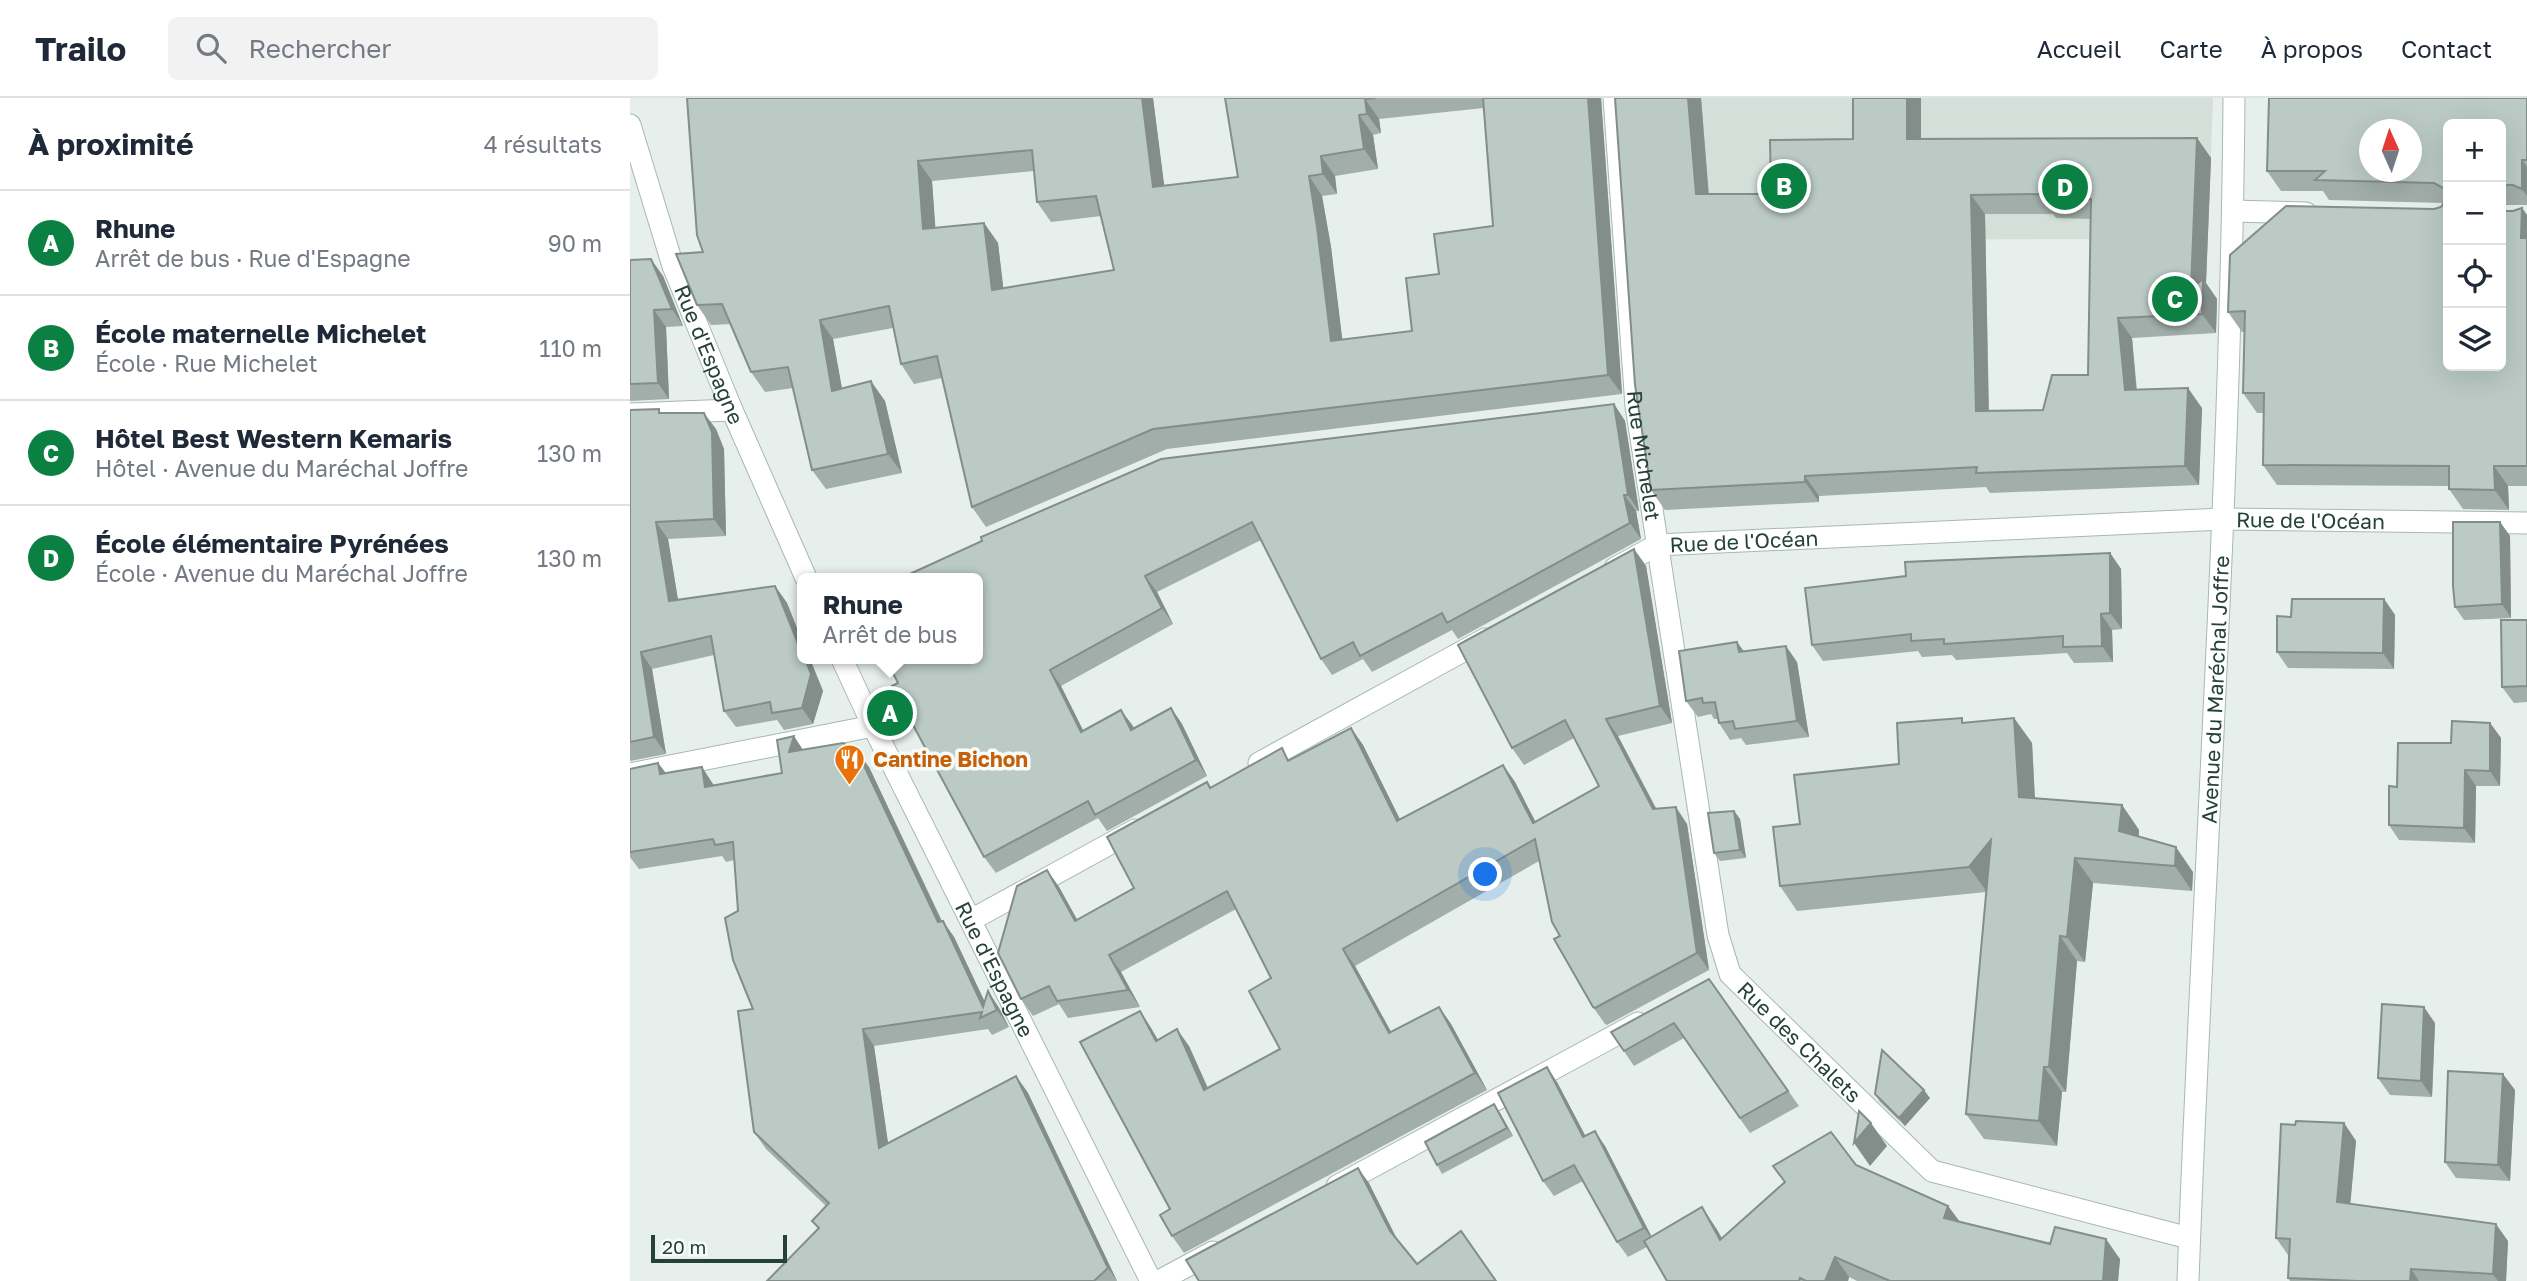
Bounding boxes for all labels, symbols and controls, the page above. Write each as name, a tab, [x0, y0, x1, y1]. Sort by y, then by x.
search box	[168, 17, 658, 80]
text: Trailo	[35, 29, 126, 68]
icon: search	[192, 29, 230, 67]
text: Rechercher	[248, 33, 391, 64]
text: Accueil	[2037, 34, 2121, 63]
text: Carte	[2159, 34, 2223, 63]
text: À propos	[2261, 34, 2363, 63]
text: Contact	[2401, 34, 2492, 63]
north arrow	[2359, 119, 2422, 182]
map controls	[2443, 119, 2506, 371]
button: +	[2443, 119, 2506, 182]
text: À proximité	[28, 126, 194, 162]
text: 4 résultats	[484, 130, 602, 158]
pin: B	[1761, 160, 1807, 212]
pin: D	[2042, 161, 2088, 213]
button: −	[2443, 182, 2506, 245]
text: Rhune	[95, 213, 175, 244]
text: A	[43, 229, 59, 257]
text: 90 m	[548, 229, 602, 257]
text: Arrêt de bus · Rue d'Espagne	[95, 244, 411, 272]
button: locate	[2443, 245, 2506, 308]
pin: C	[2152, 273, 2198, 325]
street label: Rue d'Espagne	[669, 281, 750, 428]
button: layers	[2443, 308, 2506, 371]
text: École maternelle Michelet	[95, 318, 426, 349]
text: B	[43, 334, 59, 362]
text: 110 m	[539, 334, 602, 362]
text: École · Rue Michelet	[95, 349, 318, 377]
street label: Rue Michelet	[1622, 390, 1667, 523]
text: Hôtel Best Western Kemaris	[95, 423, 452, 454]
text: C	[43, 439, 59, 467]
text: 130 m	[537, 439, 602, 467]
text: Hôtel · Avenue du Maréchal Joffre	[95, 454, 468, 482]
street label: Rue de l'Océan	[2236, 506, 2385, 534]
street label: Rue de l'Océan	[1669, 525, 1819, 557]
text: École élémentaire Pyrénées	[95, 528, 449, 559]
text: D	[43, 544, 59, 572]
text: 130 m	[537, 544, 602, 572]
street label: Avenue du Maréchal Joffre	[2196, 555, 2234, 824]
text: École · Avenue du Maréchal Joffre	[95, 559, 468, 587]
popup	[797, 573, 983, 664]
text: Rhune	[823, 589, 903, 620]
text: Arrêt de bus	[823, 620, 957, 648]
pin: A	[867, 687, 913, 739]
restaurant icon: Cantine Bichon	[833, 742, 867, 786]
place label: Cantine Bichon	[873, 746, 1028, 772]
your location	[1468, 857, 1502, 891]
street label: Rue d'Espagne	[950, 897, 1040, 1042]
street label: Rue des Chalets	[1732, 976, 1867, 1108]
scale bar	[651, 1232, 788, 1264]
text: 20 m	[662, 1235, 706, 1258]

